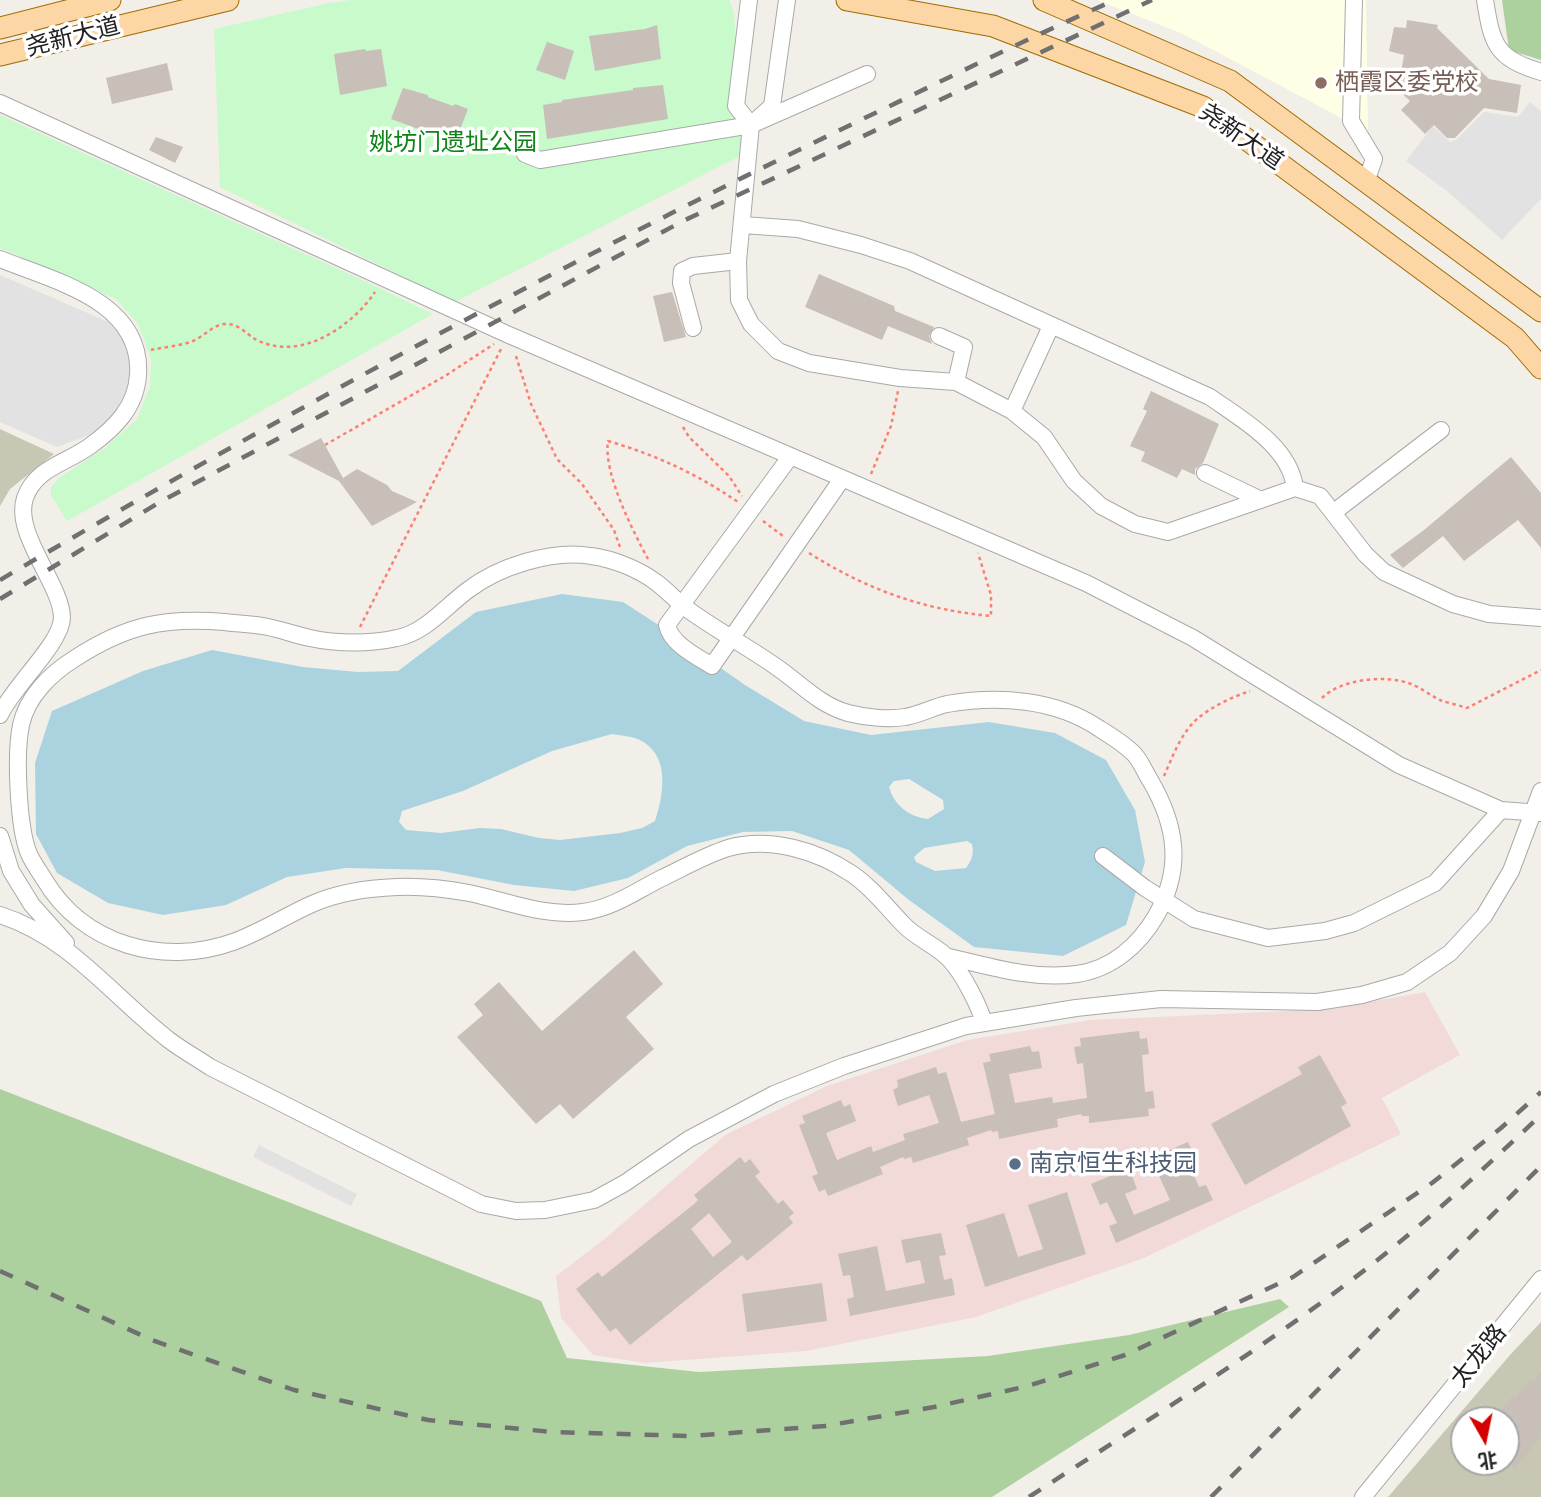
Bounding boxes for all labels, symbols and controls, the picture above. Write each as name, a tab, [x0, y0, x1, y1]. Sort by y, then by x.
street label: 尧新大道	[23, 11, 123, 63]
place label: 栖霞区委党校	[1335, 69, 1479, 97]
marker: 栖霞区委党校	[1313, 75, 1329, 91]
street label: 尧新大道	[1193, 98, 1289, 176]
park label: 姚坊门遗址公园	[369, 129, 537, 157]
place label: 南京恒生科技园	[1029, 1150, 1197, 1178]
marker: 南京恒生科技园	[1007, 1156, 1023, 1172]
street label: 太龙路	[1445, 1319, 1513, 1393]
north arrow	[1450, 1406, 1520, 1476]
text: 北	[1477, 1447, 1499, 1473]

